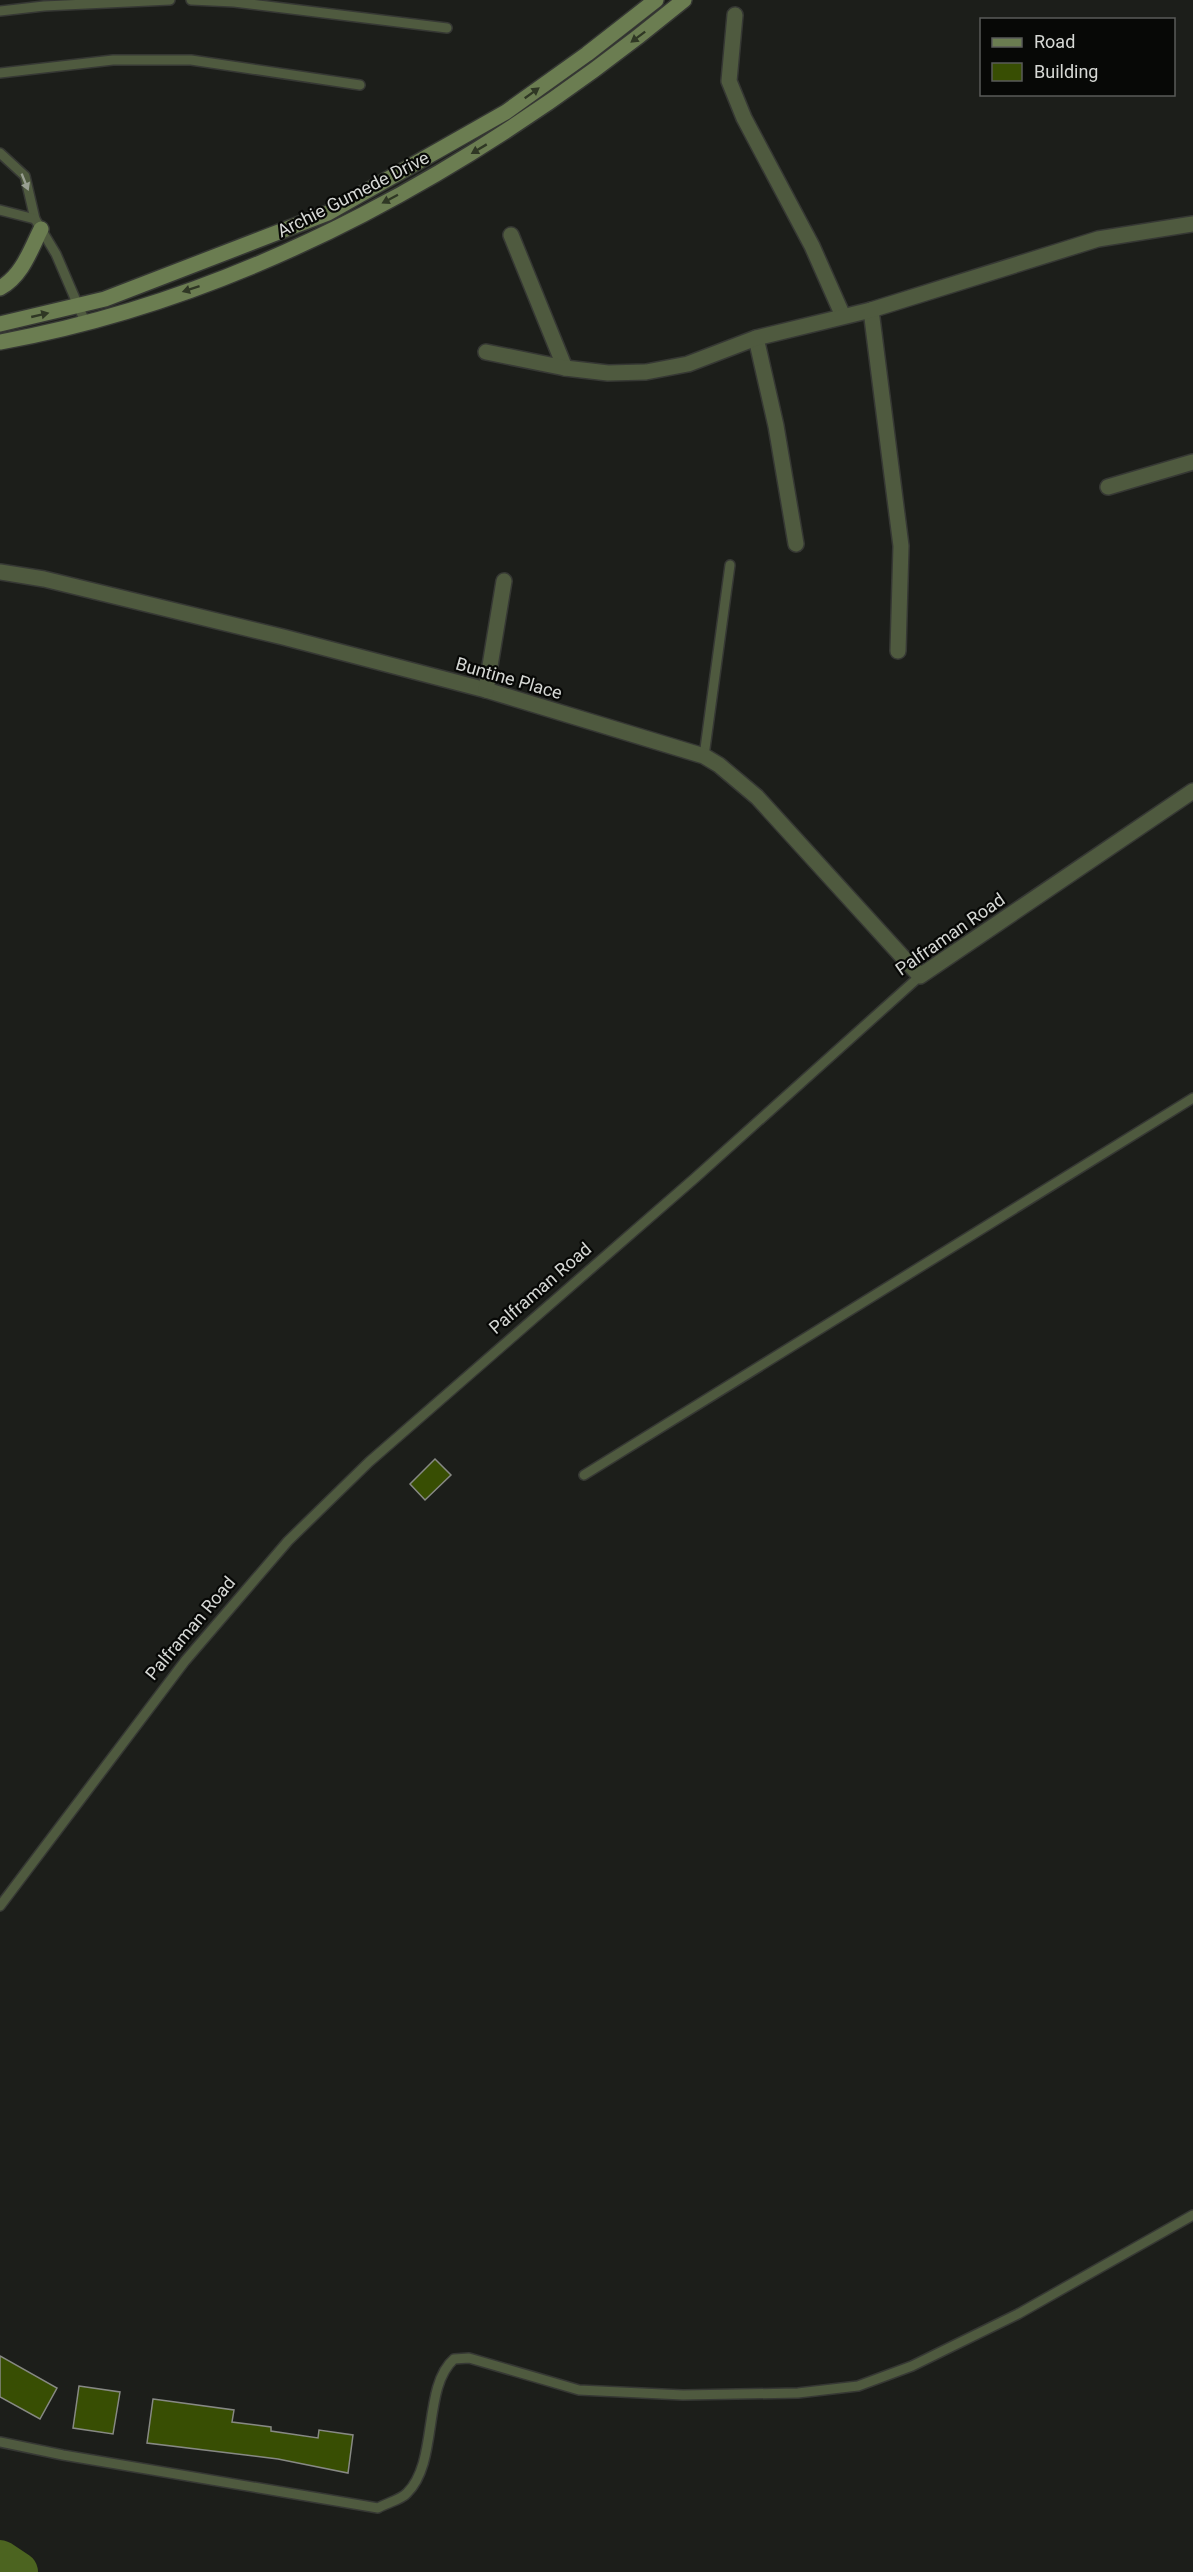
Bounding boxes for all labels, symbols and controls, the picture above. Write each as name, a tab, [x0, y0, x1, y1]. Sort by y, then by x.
legend	[980, 18, 1175, 96]
one-way arrow	[630, 30, 646, 43]
text: Road	[1034, 31, 1075, 52]
text: Building	[1034, 61, 1098, 82]
one-way arrow	[523, 87, 539, 99]
one-way arrow	[471, 143, 487, 154]
street label: Archie Gumede Drive	[274, 147, 432, 241]
one-way arrow	[20, 174, 30, 192]
one-way arrow	[381, 194, 398, 204]
one-way arrow	[181, 285, 199, 294]
one-way arrow	[30, 310, 49, 319]
street label: Buntine Place	[453, 653, 565, 703]
street label: Palframan Road	[891, 889, 1009, 979]
street label: Palframan Road	[485, 1238, 595, 1338]
street label: Palframan Road	[141, 1572, 239, 1684]

